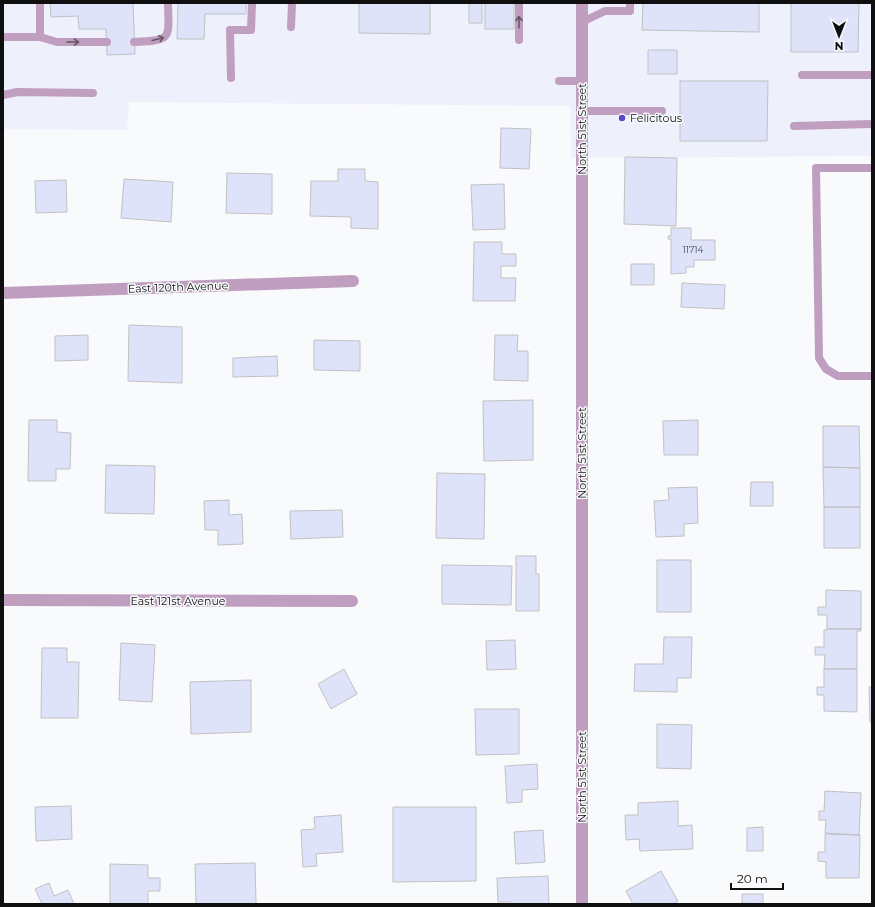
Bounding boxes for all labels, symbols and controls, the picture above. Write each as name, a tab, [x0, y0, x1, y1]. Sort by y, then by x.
one-way arrow	[515, 16, 523, 29]
north arrow	[819, 16, 859, 56]
one-way arrow	[151, 35, 164, 43]
one-way arrow	[66, 38, 79, 46]
text: N	[835, 39, 843, 53]
street label: North 51st Street	[575, 83, 589, 175]
place label: Felicitous	[630, 111, 683, 125]
marker: Felicitous	[617, 113, 627, 123]
house number: 11714	[682, 244, 704, 255]
street label: East 120th Avenue	[128, 278, 229, 296]
street label: North 51st Street	[575, 407, 589, 499]
street label: East 121st Avenue	[131, 594, 226, 608]
street label: North 51st Street	[575, 731, 589, 823]
scale bar	[731, 865, 783, 891]
text: 20 m	[737, 871, 768, 886]

